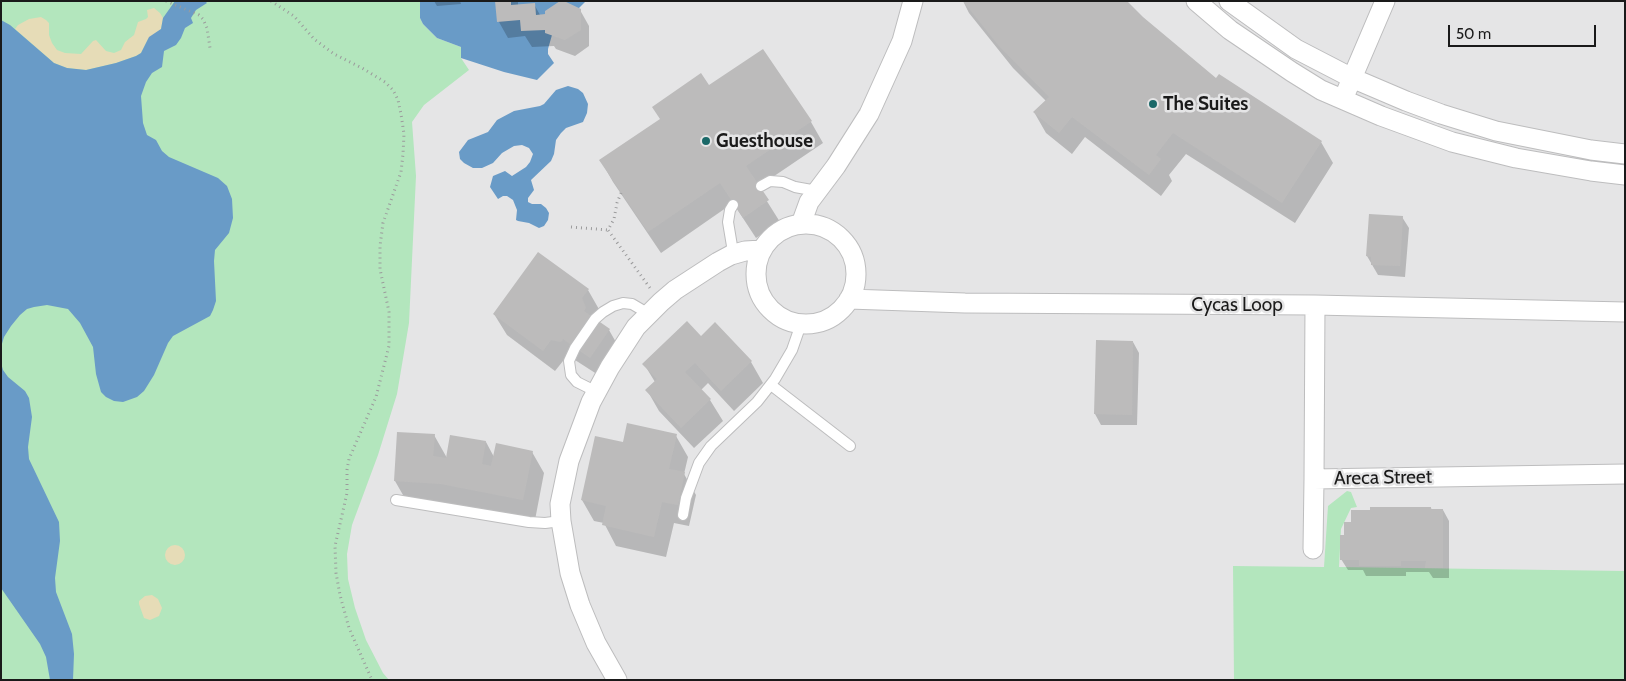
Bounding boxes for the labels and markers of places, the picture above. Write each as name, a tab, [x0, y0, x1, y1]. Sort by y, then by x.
place label: The Suites	[1163, 93, 1248, 115]
marker: The Suites	[1147, 98, 1159, 110]
place label: Guesthouse	[716, 130, 813, 152]
marker: Guesthouse	[700, 135, 712, 147]

